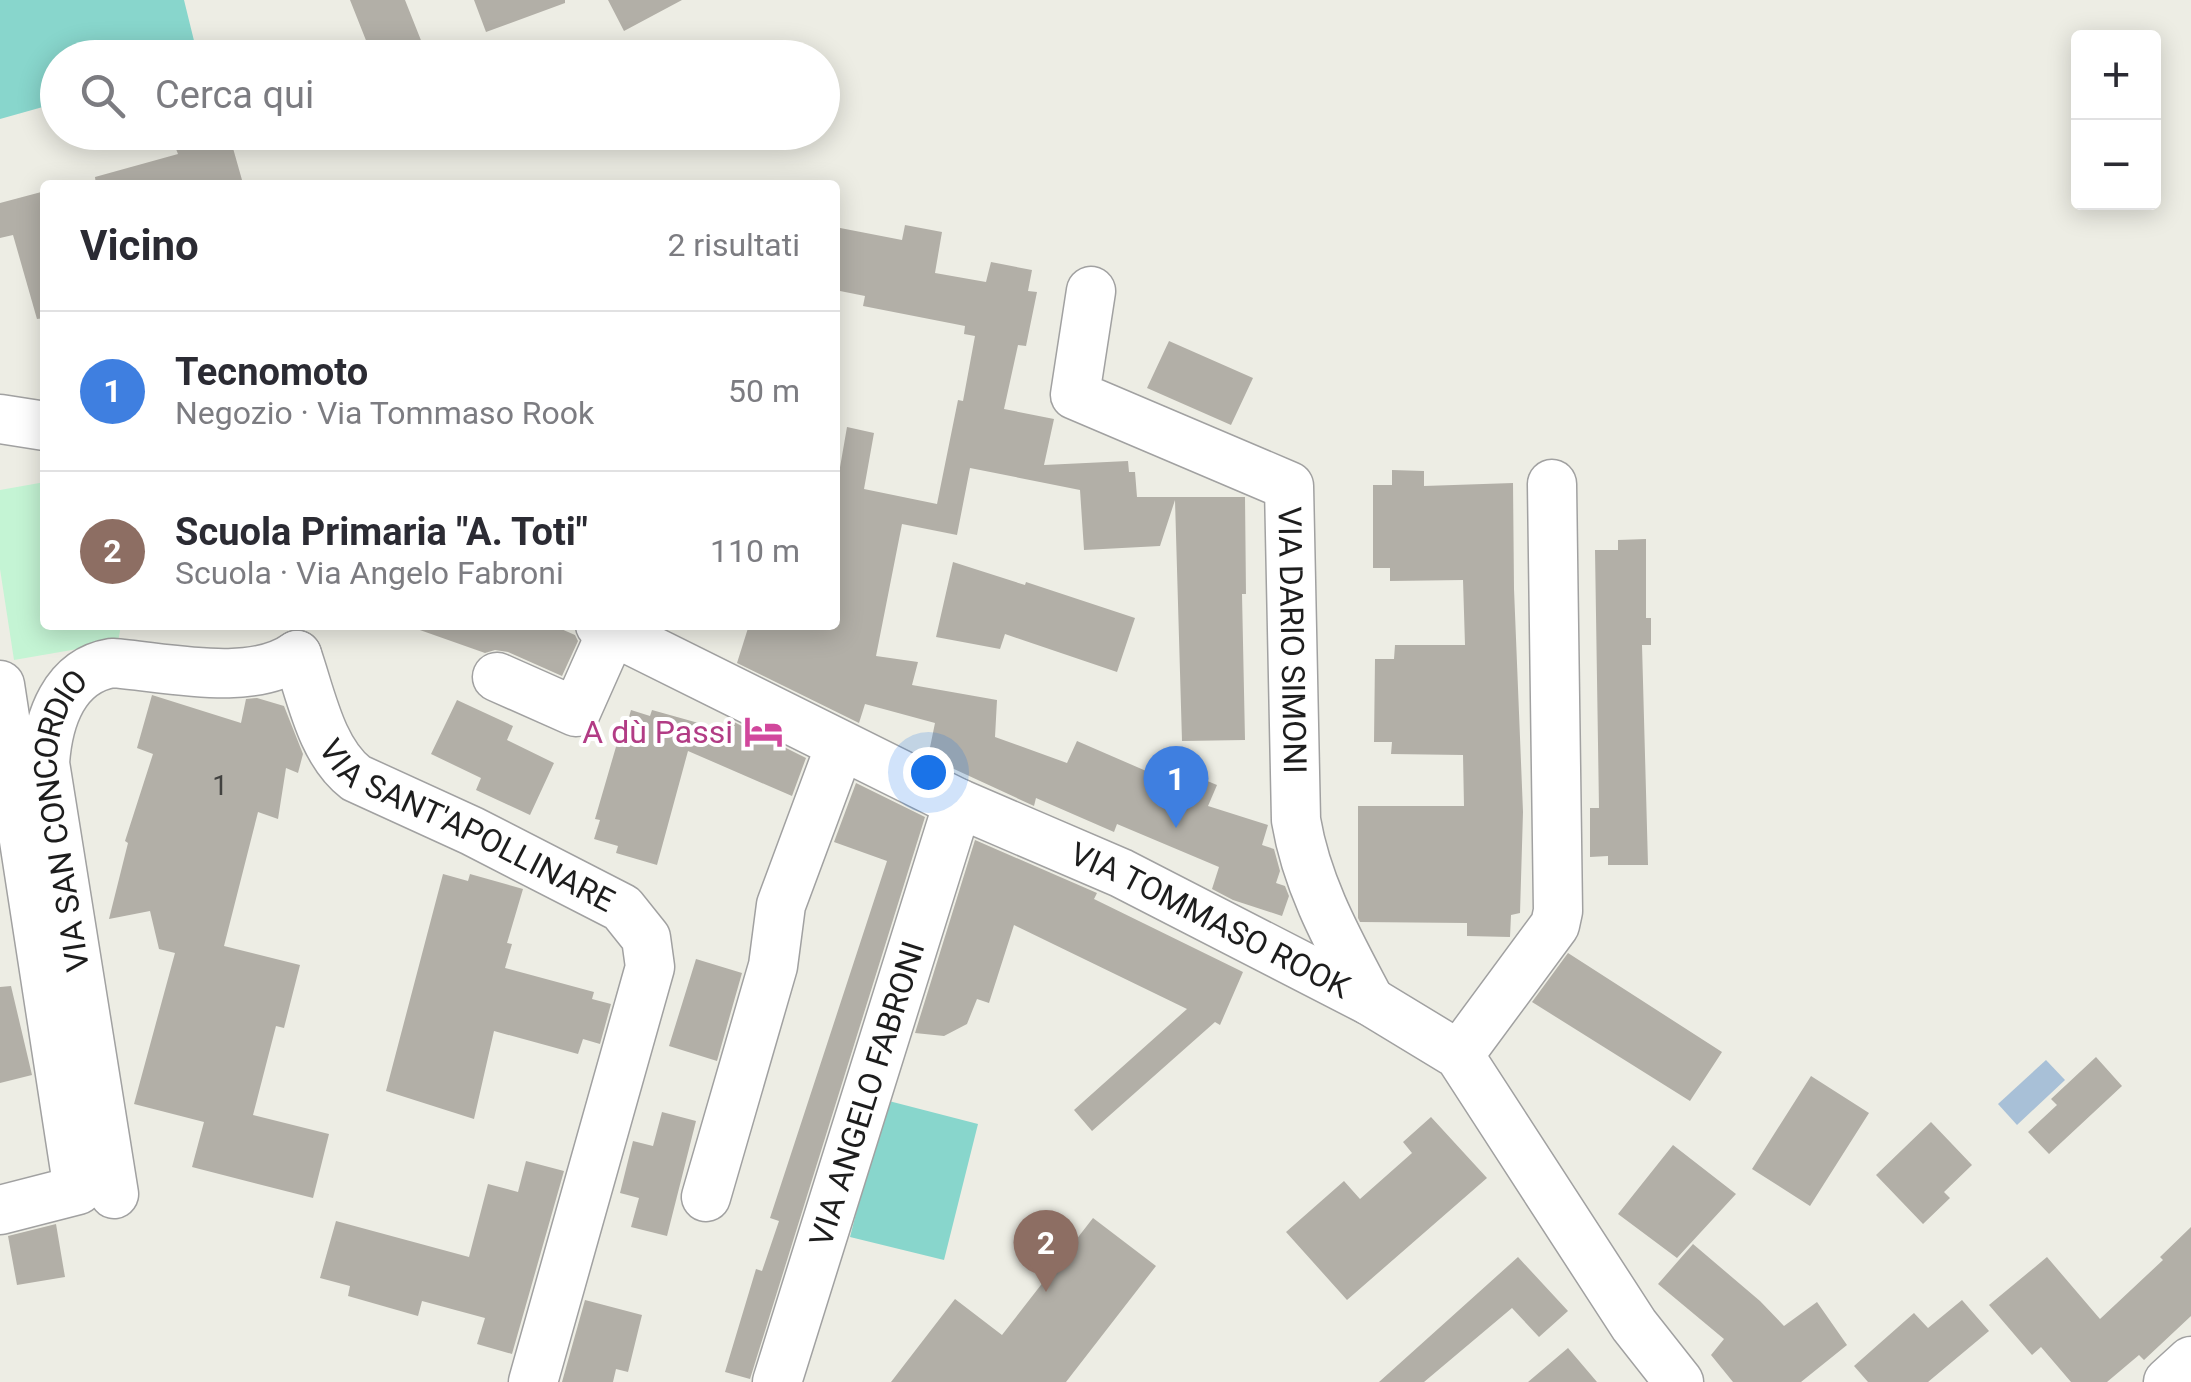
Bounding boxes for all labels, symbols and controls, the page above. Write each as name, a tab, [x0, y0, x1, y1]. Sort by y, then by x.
map controls	[2071, 30, 2161, 210]
button: +	[2071, 30, 2161, 120]
search box	[40, 40, 840, 150]
icon: search	[75, 68, 130, 123]
text: Cerca qui	[155, 73, 314, 117]
button: −	[2071, 120, 2161, 210]
text: Vicino	[80, 221, 199, 270]
text: 2 risultati	[667, 226, 800, 264]
text: Tecnomoto	[175, 350, 368, 394]
text: 1	[103, 372, 122, 410]
text: 50 m	[728, 372, 800, 410]
text: Negozio · Via Tommaso Rook	[175, 394, 594, 432]
street label: VIA DARIO SIMONI	[1270, 506, 1314, 774]
text: Scuola Primaria "A. Toti"	[175, 510, 588, 554]
text: 2	[103, 532, 122, 570]
text: 110 m	[710, 532, 800, 570]
text: Scuola · Via Angelo Fabroni	[175, 554, 564, 592]
street label: VIA SAN CONCORDIO	[26, 662, 97, 974]
hotel icon: A dù Passi	[742, 711, 784, 753]
place label: A dù Passi	[582, 713, 733, 751]
street label: VIA SANT'APOLLINARE	[311, 732, 621, 920]
pin: 1	[1144, 746, 1208, 828]
your location	[903, 747, 954, 798]
house number: 1	[212, 769, 228, 802]
street label: VIA TOMMASO ROOK	[1065, 835, 1357, 1007]
street label: VIA ANGELO FABRONI	[802, 937, 933, 1251]
pin: 2	[1014, 1210, 1078, 1292]

